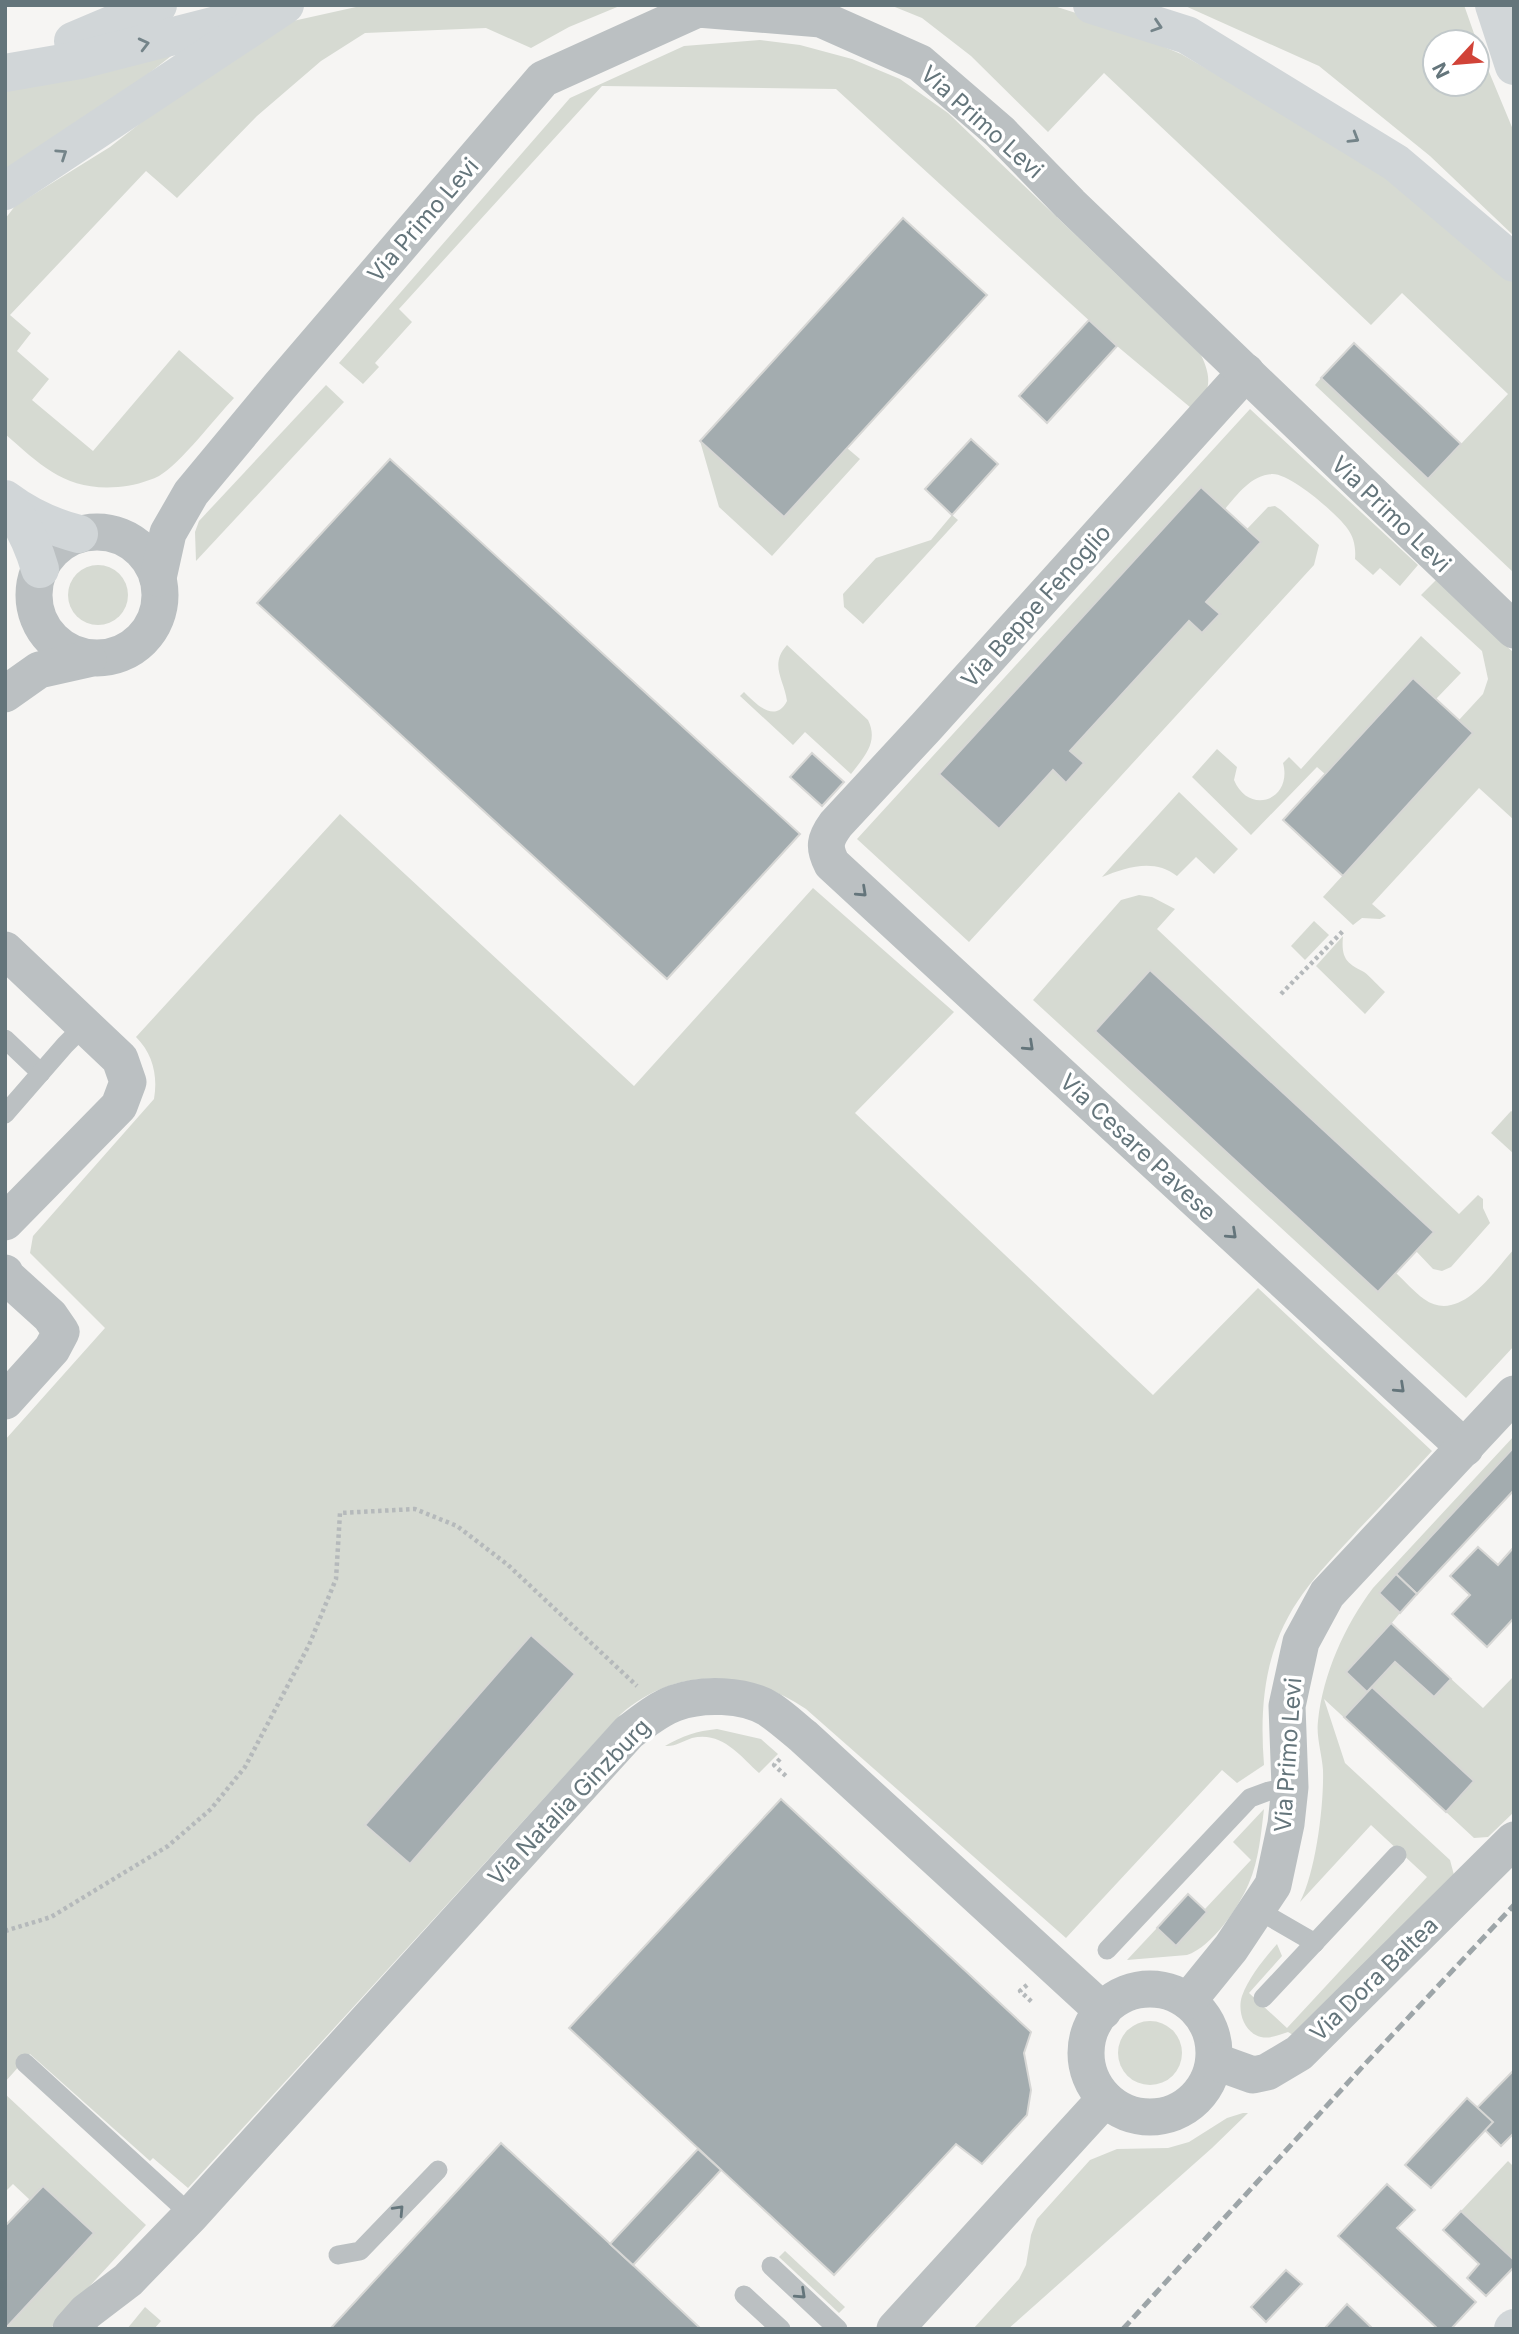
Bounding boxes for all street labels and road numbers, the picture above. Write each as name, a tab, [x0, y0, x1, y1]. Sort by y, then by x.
street label: Via Primo Levi	[915, 60, 1049, 184]
street label: Via Primo Levi	[362, 152, 484, 288]
street label: Via Primo Levi	[1326, 450, 1456, 578]
street label: Via Beppe Fenoglio	[955, 519, 1117, 693]
street label: Via Cesare Pavese	[1054, 1068, 1222, 1226]
street label: Via Primo Levi	[1269, 1677, 1307, 1833]
street label: Via Natalia Ginzburg	[482, 1713, 656, 1891]
street label: Via Dora Baltea	[1304, 1911, 1444, 2047]

